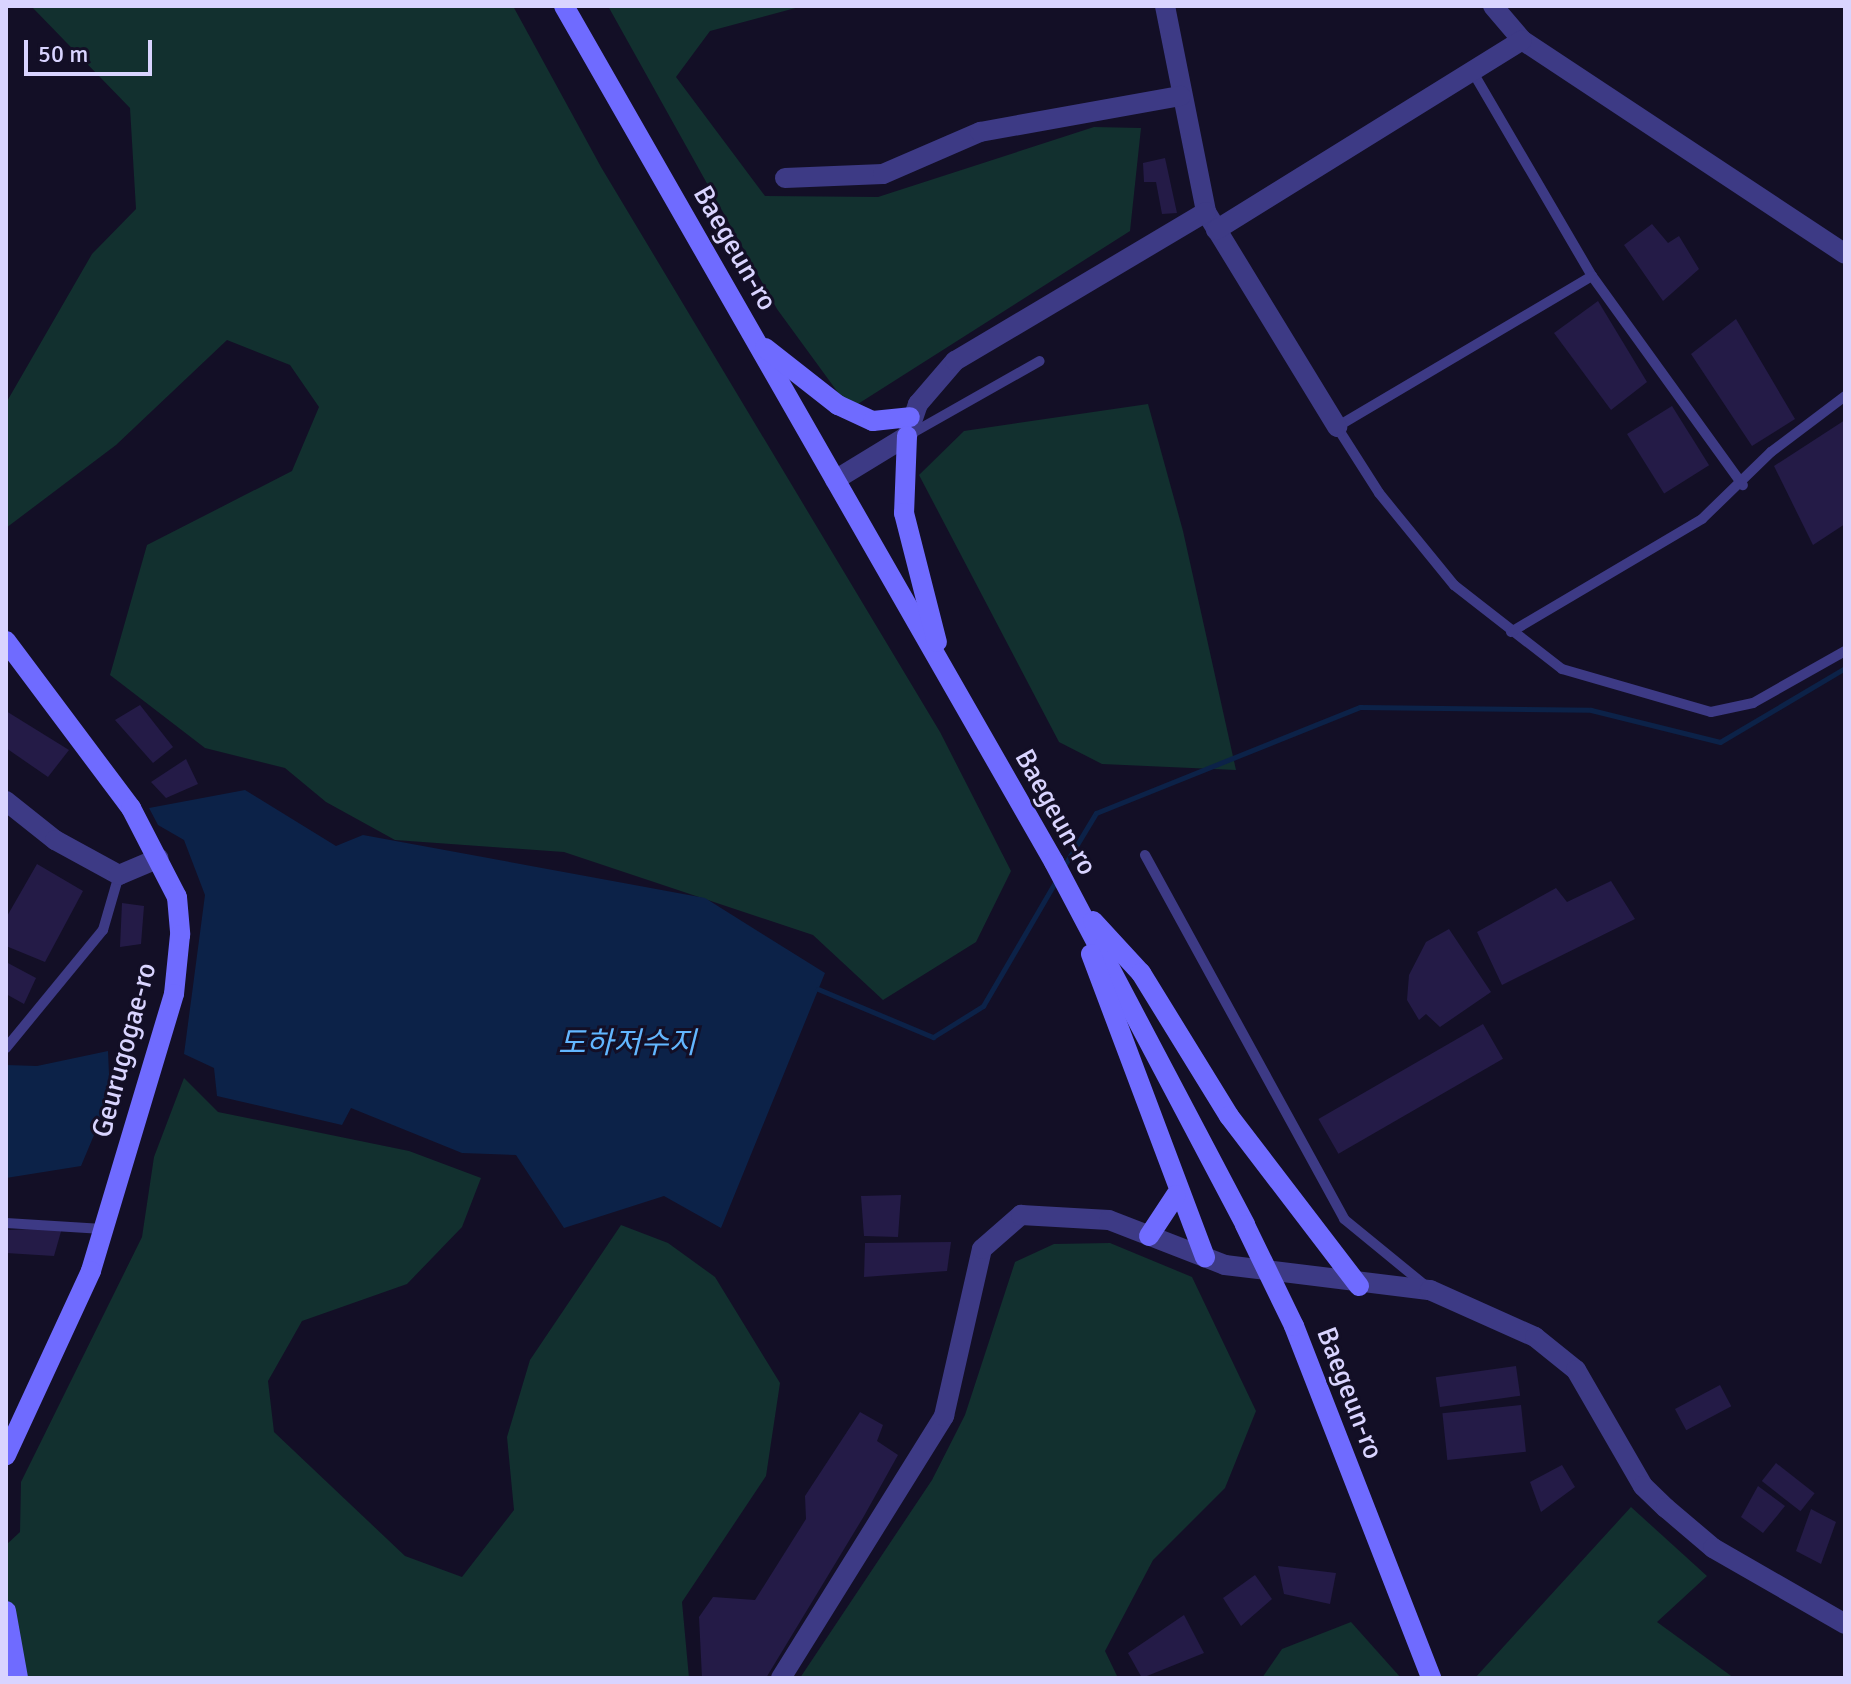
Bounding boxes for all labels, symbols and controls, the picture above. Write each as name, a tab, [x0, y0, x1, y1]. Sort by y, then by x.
scale bar	[28, 24, 156, 74]
text: 50 m	[38, 39, 88, 69]
street label: Baegeun-ro	[686, 180, 784, 316]
street label: Baegeun-ro	[1008, 743, 1104, 881]
street label: Geurugogae-ro	[85, 959, 163, 1141]
water label: 도하저수지	[558, 1026, 696, 1062]
street label: Baegeun-ro	[1309, 1322, 1391, 1464]

